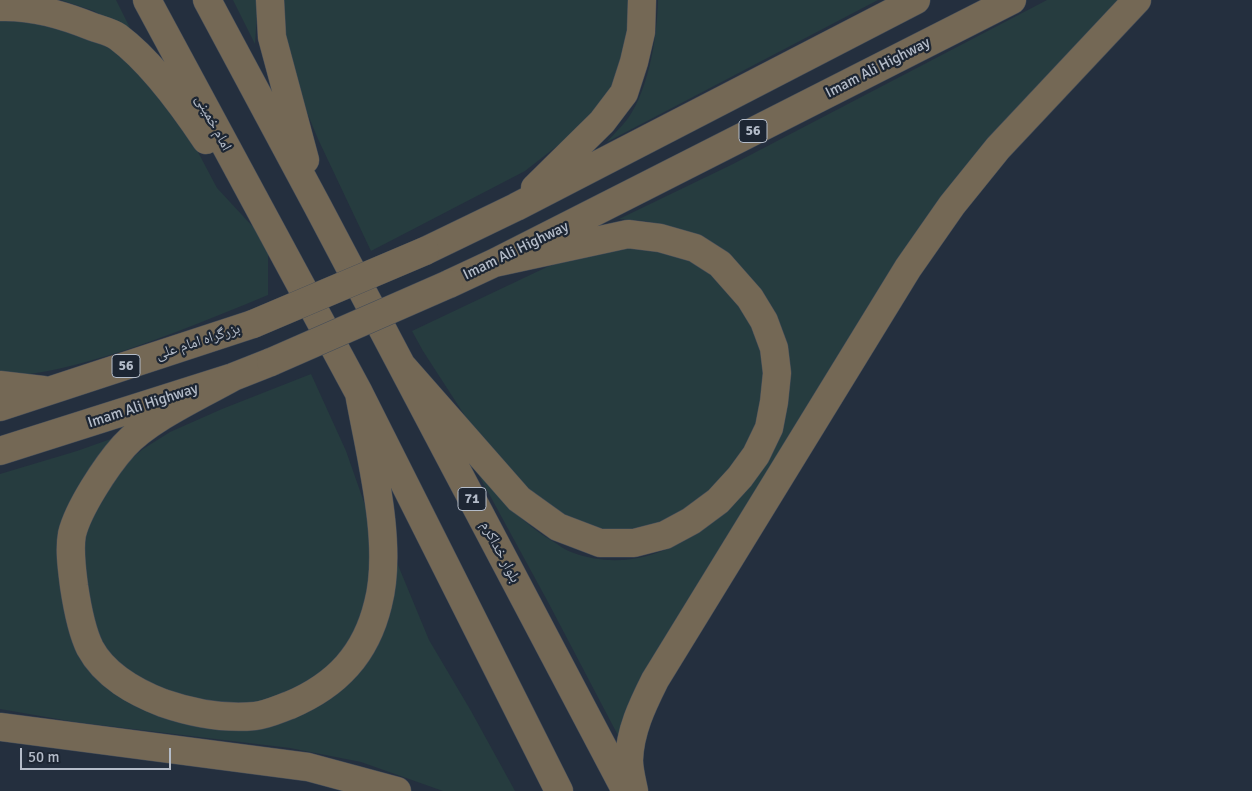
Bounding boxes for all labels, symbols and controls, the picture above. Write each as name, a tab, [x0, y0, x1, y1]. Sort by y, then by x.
street label: Imam Ali Highway	[823, 34, 933, 102]
street label: امام خمینی	[191, 92, 235, 154]
road number: 56	[739, 120, 767, 142]
street label: Imam Ali Highway	[460, 218, 572, 284]
street label: بزرگراه امام علی	[154, 320, 242, 364]
road number: 56	[112, 354, 140, 378]
street label: Imam Ali Highway	[85, 380, 201, 432]
road number: 71	[458, 488, 486, 510]
street label: بلوار خداکرم	[476, 518, 524, 586]
scale bar	[22, 738, 174, 770]
text: 50 m	[28, 748, 59, 766]

